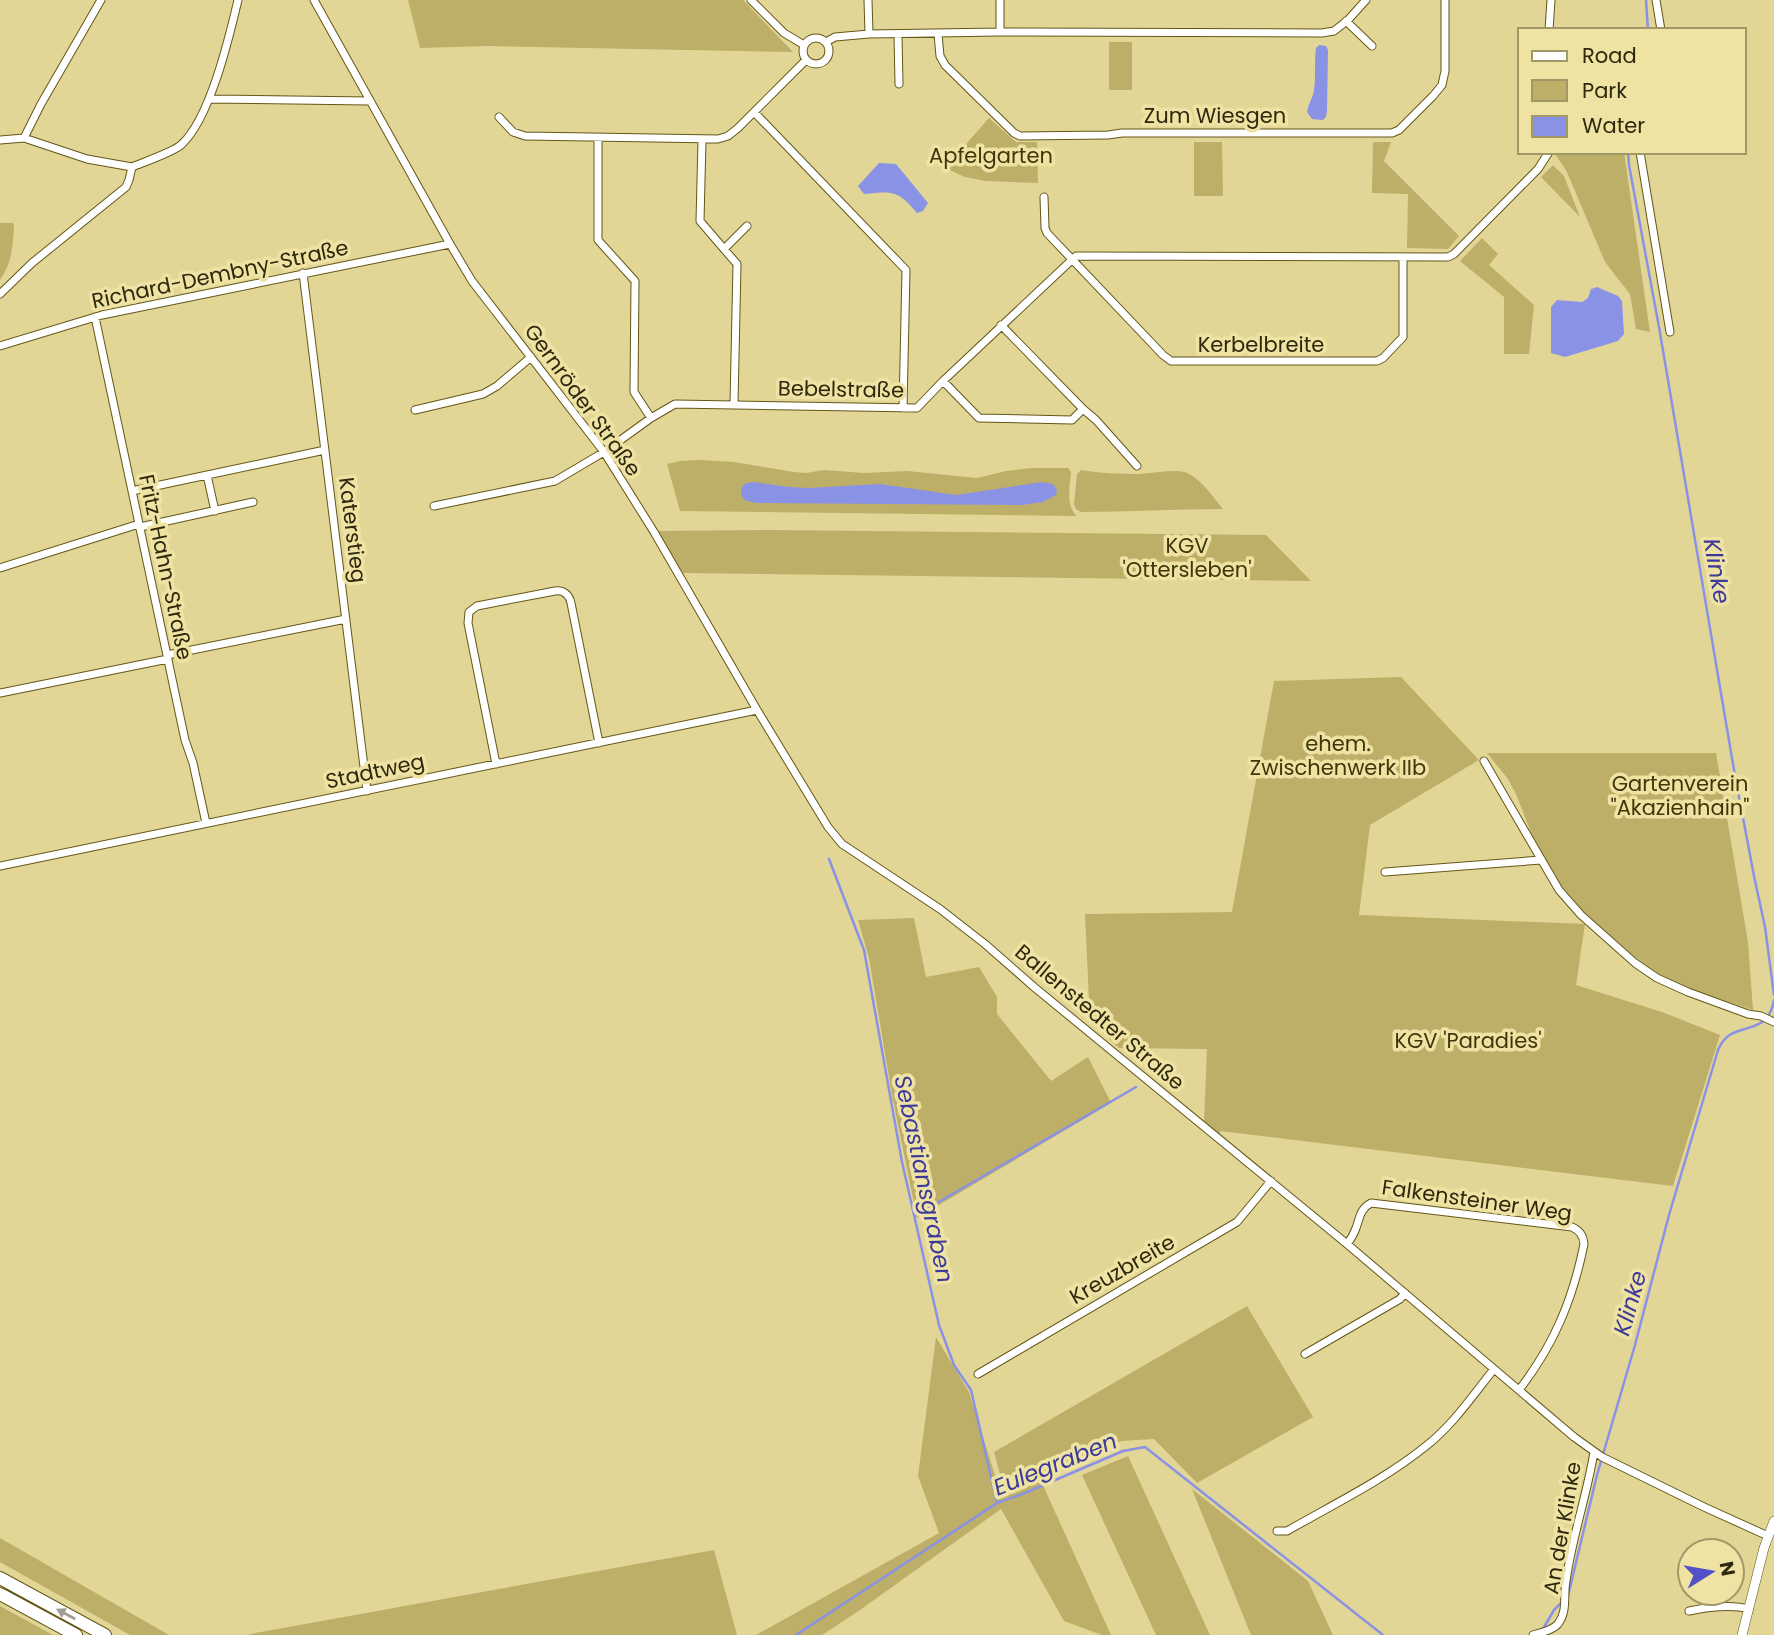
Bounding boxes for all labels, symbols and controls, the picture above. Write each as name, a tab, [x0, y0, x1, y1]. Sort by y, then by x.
legend	[1518, 28, 1746, 154]
text: Road	[1582, 41, 1637, 70]
text: Park	[1582, 76, 1627, 105]
street label: Zum Wiesgen	[1144, 101, 1286, 130]
text: Water	[1582, 111, 1645, 140]
park label: Apfelgarten	[929, 141, 1053, 170]
street label: Richard-Dembny-Straße	[89, 233, 351, 315]
street label: Gernröder Straße	[518, 318, 648, 482]
street label: Kerbelbreite	[1198, 330, 1324, 359]
street label: Bebelstraße	[778, 373, 904, 405]
street label: Fritz-Hahn-Straße	[132, 472, 200, 662]
street label: Katerstieg	[332, 475, 374, 585]
park label: KGV 'Ottersleben'	[1122, 531, 1252, 584]
water label: Klinke	[1696, 536, 1738, 606]
park label: ehem. Zwischenwerk IIb	[1250, 729, 1426, 782]
street label: Stadtweg	[323, 746, 427, 796]
park label: Gartenverein "Akazienhain"	[1611, 769, 1749, 822]
street label: Ballenstedter Straße	[1009, 937, 1191, 1097]
park label: KGV 'Paradies'	[1394, 1026, 1542, 1055]
water label: Sebastiansgraben	[886, 1072, 962, 1286]
street label: Falkensteiner Weg	[1380, 1172, 1574, 1228]
street label: Kreuzbreite	[1064, 1227, 1180, 1311]
water label: Klinke	[1606, 1267, 1654, 1339]
water label: Eulegraben	[988, 1425, 1122, 1503]
street label: An der Klinke	[1536, 1459, 1588, 1597]
north arrow	[1676, 1537, 1746, 1607]
text: N	[1713, 1559, 1742, 1578]
one-way arrow	[55, 1608, 75, 1620]

